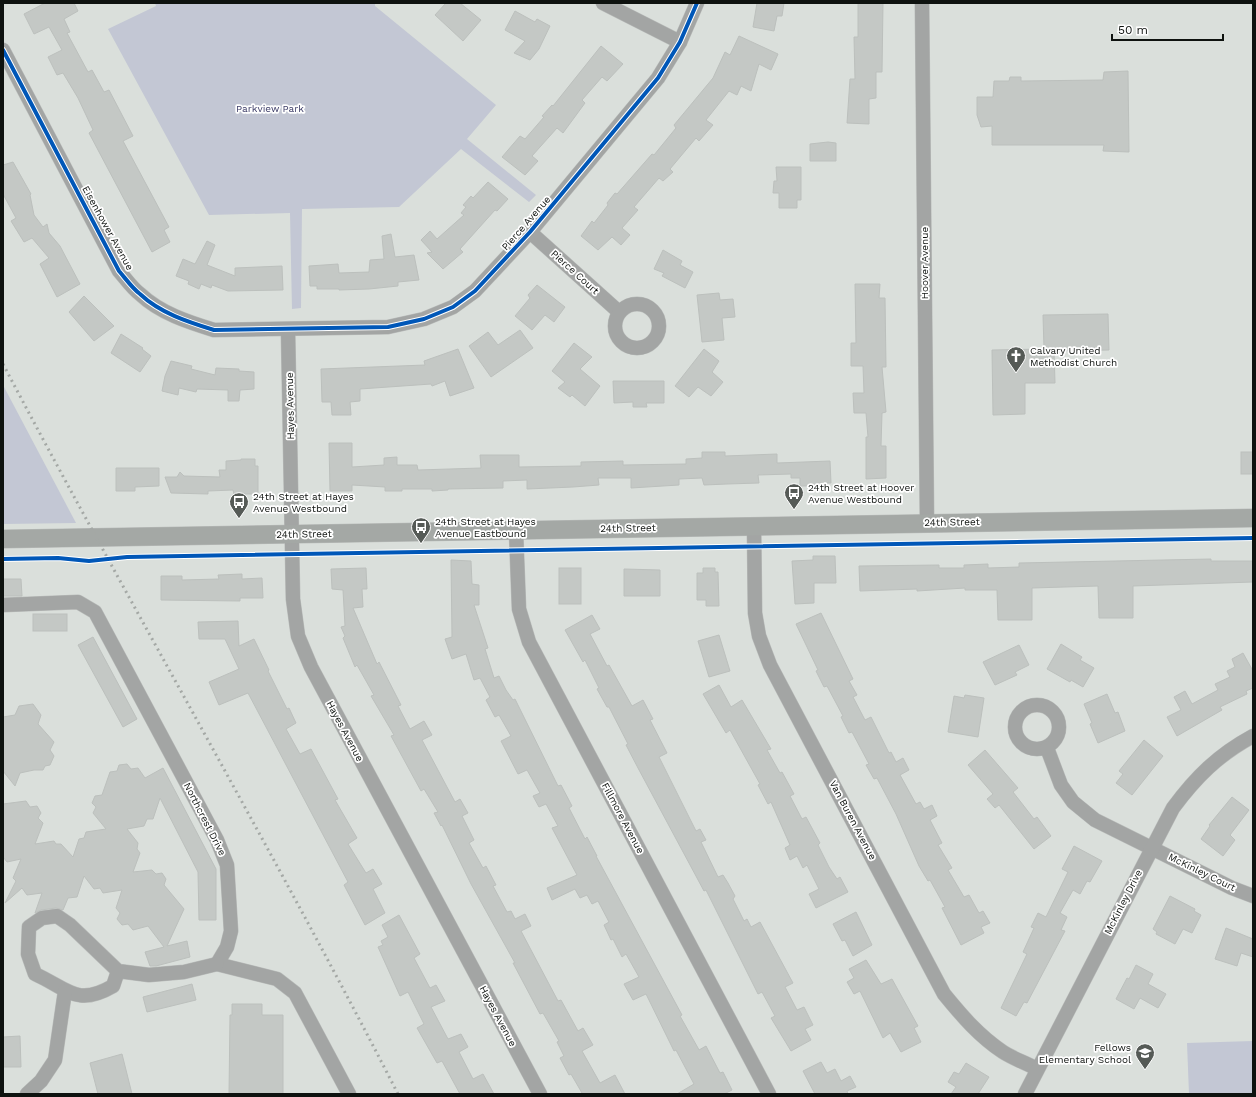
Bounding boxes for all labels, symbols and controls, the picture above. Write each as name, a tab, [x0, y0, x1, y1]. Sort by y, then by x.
scale bar	[1112, 16, 1223, 42]
text: 50 m	[1118, 23, 1148, 37]
park label: Parkview Park	[236, 103, 304, 114]
street label: Eisenhower Avenue	[80, 184, 136, 272]
street label: Pierce Avenue	[499, 193, 553, 252]
street label: Hoover Avenue	[919, 227, 930, 299]
street label: Pierce Court	[549, 248, 602, 297]
church icon: Calvary United Methodist Church	[1005, 345, 1027, 373]
place label: Calvary United Methodist Church	[1030, 345, 1117, 368]
street label: Hayes Avenue	[284, 372, 296, 440]
bus stop icon: 24th Street at Hoover Avenue Westbound	[783, 482, 805, 510]
place label: 24th Street at Hoover Avenue Westbound	[808, 482, 914, 505]
bus stop icon: 24th Street at Hayes Avenue Westbound	[228, 491, 250, 519]
place label: 24th Street at Hayes Avenue Westbound	[253, 491, 354, 514]
bus stop icon: 24th Street at Hayes Avenue Eastbound	[410, 516, 432, 544]
place label: 24th Street at Hayes Avenue Eastbound	[435, 516, 536, 539]
street label: 24th Street	[924, 516, 981, 528]
street label: 24th Street	[600, 522, 657, 534]
street label: 24th Street	[276, 528, 333, 540]
street label: Hayes Avenue	[324, 699, 366, 763]
street label: Van Buren Avenue	[827, 779, 879, 862]
street label: Northcrest Drive	[182, 781, 228, 858]
street label: Fillmore Avenue	[600, 781, 646, 855]
street label: McKinley Court	[1167, 851, 1238, 893]
street label: McKinley Drive	[1102, 868, 1144, 936]
street label: Hayes Avenue	[477, 984, 519, 1048]
place label: Fellows Elementary School	[1039, 1042, 1131, 1065]
school or university icon: Fellows Elementary School	[1134, 1042, 1156, 1070]

